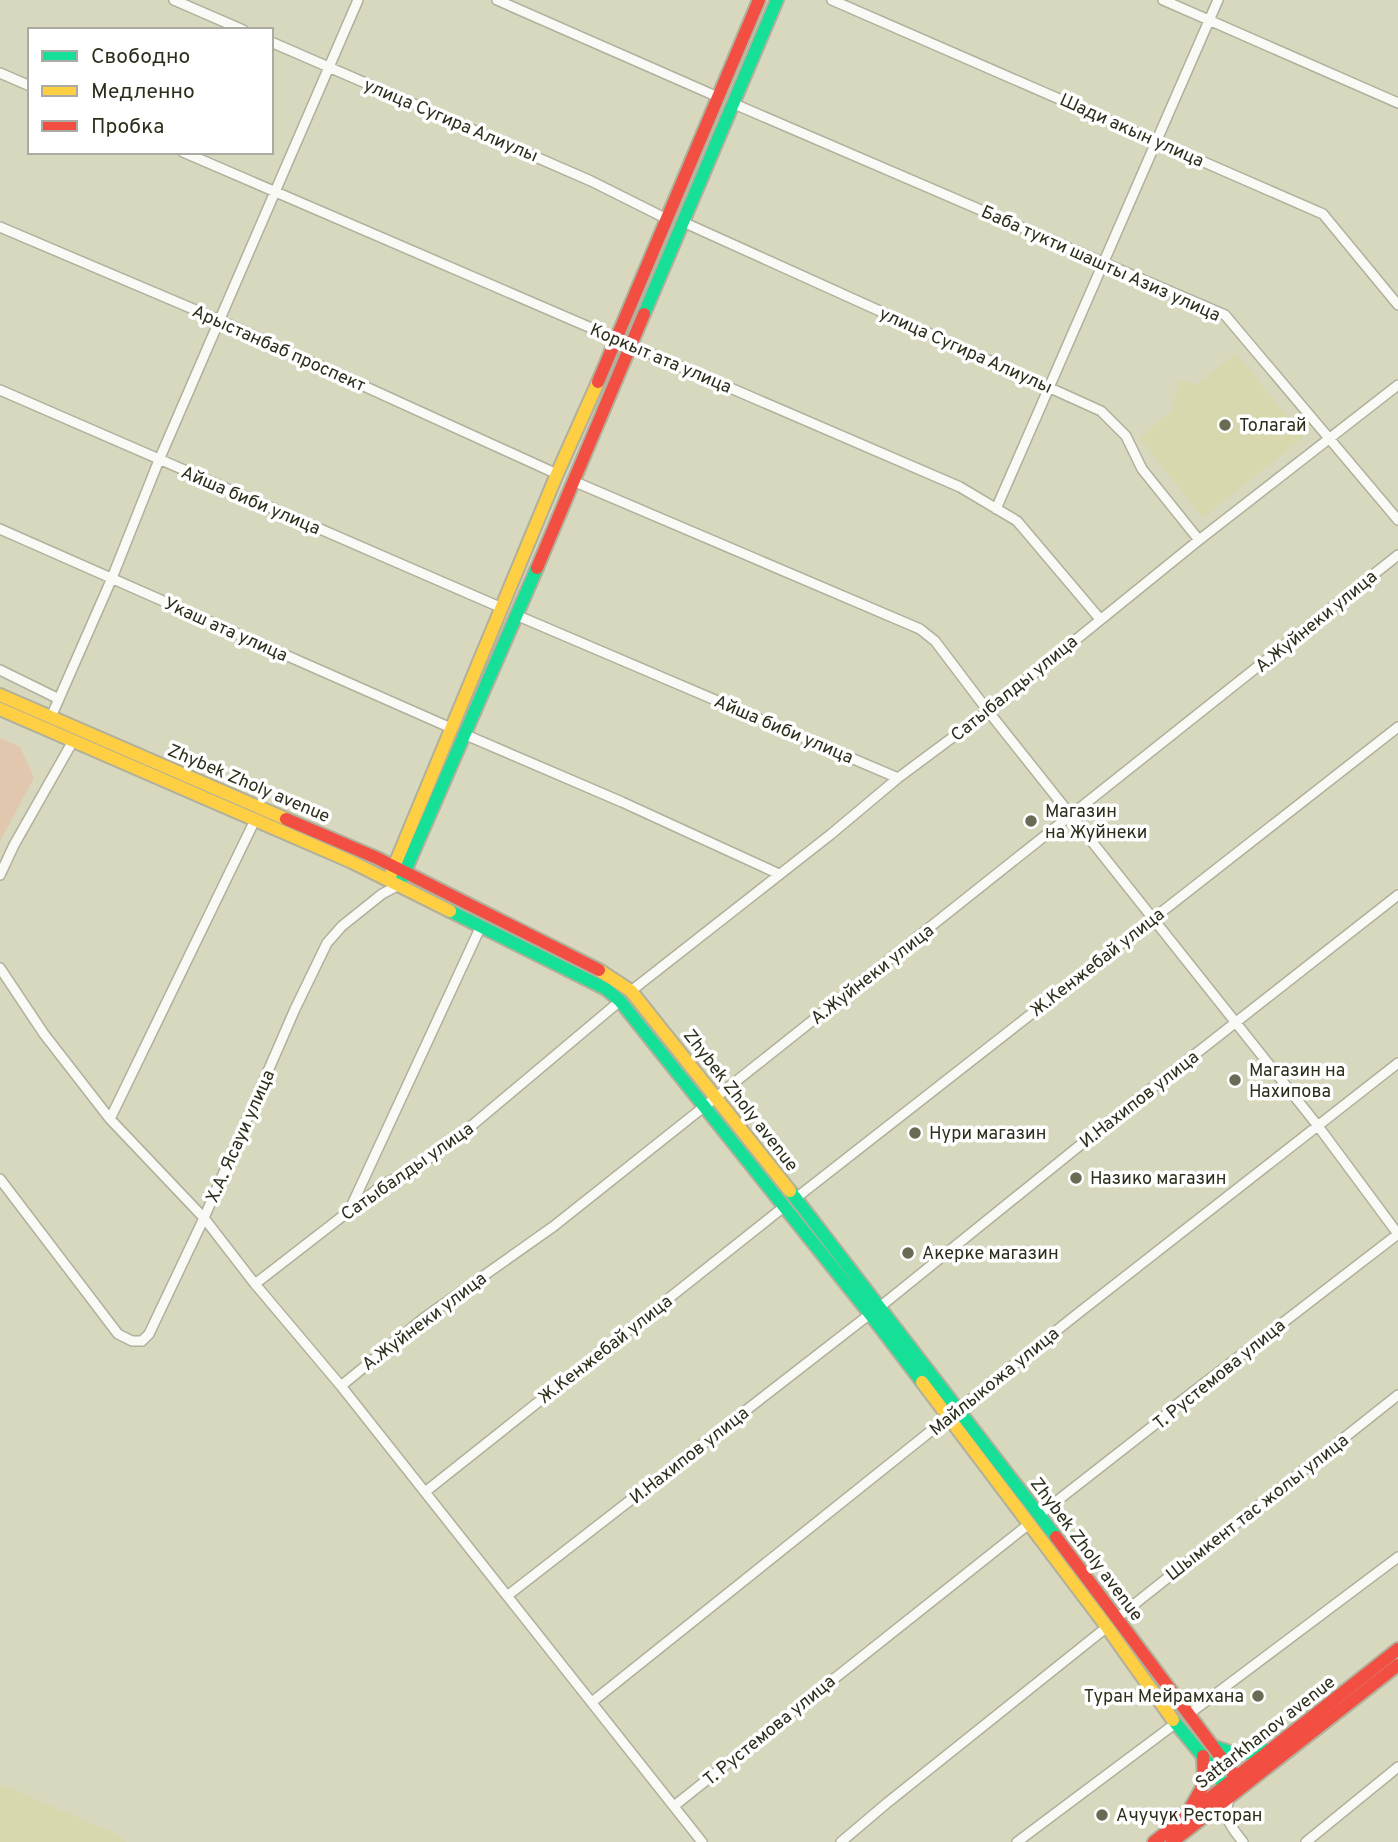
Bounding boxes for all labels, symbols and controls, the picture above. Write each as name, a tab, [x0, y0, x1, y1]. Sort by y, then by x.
legend	[28, 28, 273, 154]
text: Свободно	[91, 44, 190, 71]
street label: улица Сугира Алиулы	[360, 74, 541, 169]
text: Медленно	[91, 79, 195, 106]
street label: Шади акын улица	[1056, 89, 1207, 174]
text: Пробка	[91, 114, 164, 141]
street label: Баба тукти шашты Азиз улица	[977, 201, 1224, 328]
street label: Арыстанбаб проспект	[188, 301, 369, 398]
street label: улица Сугира Алиулы	[875, 303, 1056, 400]
street label: Коркыт ата улица	[586, 319, 735, 400]
place label: Толагай	[1239, 415, 1307, 438]
marker: Толагай	[1217, 417, 1233, 433]
street label: Айша биби улица	[177, 462, 324, 541]
street label: А.Жуйнеки улица	[1251, 566, 1383, 678]
street label: Укаш ата улица	[160, 593, 291, 668]
street label: Сатыбалды улица	[947, 631, 1083, 747]
street label: Айша биби улица	[710, 691, 857, 770]
street label: Zhybek Zholy avenue	[164, 740, 333, 829]
place label: Магазин на Жуйнеки	[1045, 801, 1147, 845]
marker: Магазин на Жуйнеки	[1023, 813, 1039, 829]
street label: Ж.Кенжебай улица	[1026, 903, 1170, 1023]
street label: А.Жуйнеки улица	[807, 920, 939, 1031]
street label: Zhybek Zholy avenue	[677, 1025, 802, 1177]
street label: И.Нахипов улица	[1076, 1046, 1204, 1154]
place label: Магазин на Нахипова	[1249, 1060, 1345, 1104]
street label: Х.А. Ясауи улица	[202, 1067, 281, 1207]
marker: Магазин на Нахипова	[1227, 1072, 1243, 1088]
street label: Сатыбалды улица	[337, 1118, 479, 1227]
place label: Нури магазин	[929, 1123, 1046, 1146]
marker: Нури магазин	[907, 1125, 923, 1141]
place label: Назико магазин	[1090, 1168, 1226, 1191]
marker: Назико магазин	[1068, 1170, 1084, 1186]
place label: Акерке магазин	[922, 1243, 1059, 1266]
marker: Акерке магазин	[900, 1245, 916, 1261]
street label: А.Жуйнеки улица	[358, 1268, 492, 1377]
street label: Ж.Кенжебай улица	[534, 1290, 678, 1410]
street label: Т. Рустемова улица	[1149, 1315, 1291, 1436]
street label: Майлыкожа улица	[925, 1323, 1065, 1442]
street label: И.Нахипов улица	[626, 1402, 754, 1510]
street label: Шымкент тас жолы улица	[1162, 1430, 1354, 1587]
street label: Zhybek Zholy avenue	[1024, 1473, 1147, 1626]
street label: Т. Рустемова улица	[699, 1671, 841, 1792]
street label: Sattarkhanov avenue	[1191, 1671, 1341, 1795]
place label: Туран Мейрамхана	[1084, 1686, 1244, 1709]
marker: Туран Мейрамхана	[1250, 1688, 1266, 1704]
place label: Ачучук Ресторан	[1116, 1805, 1262, 1828]
marker: Ачучук Ресторан	[1094, 1807, 1110, 1823]

